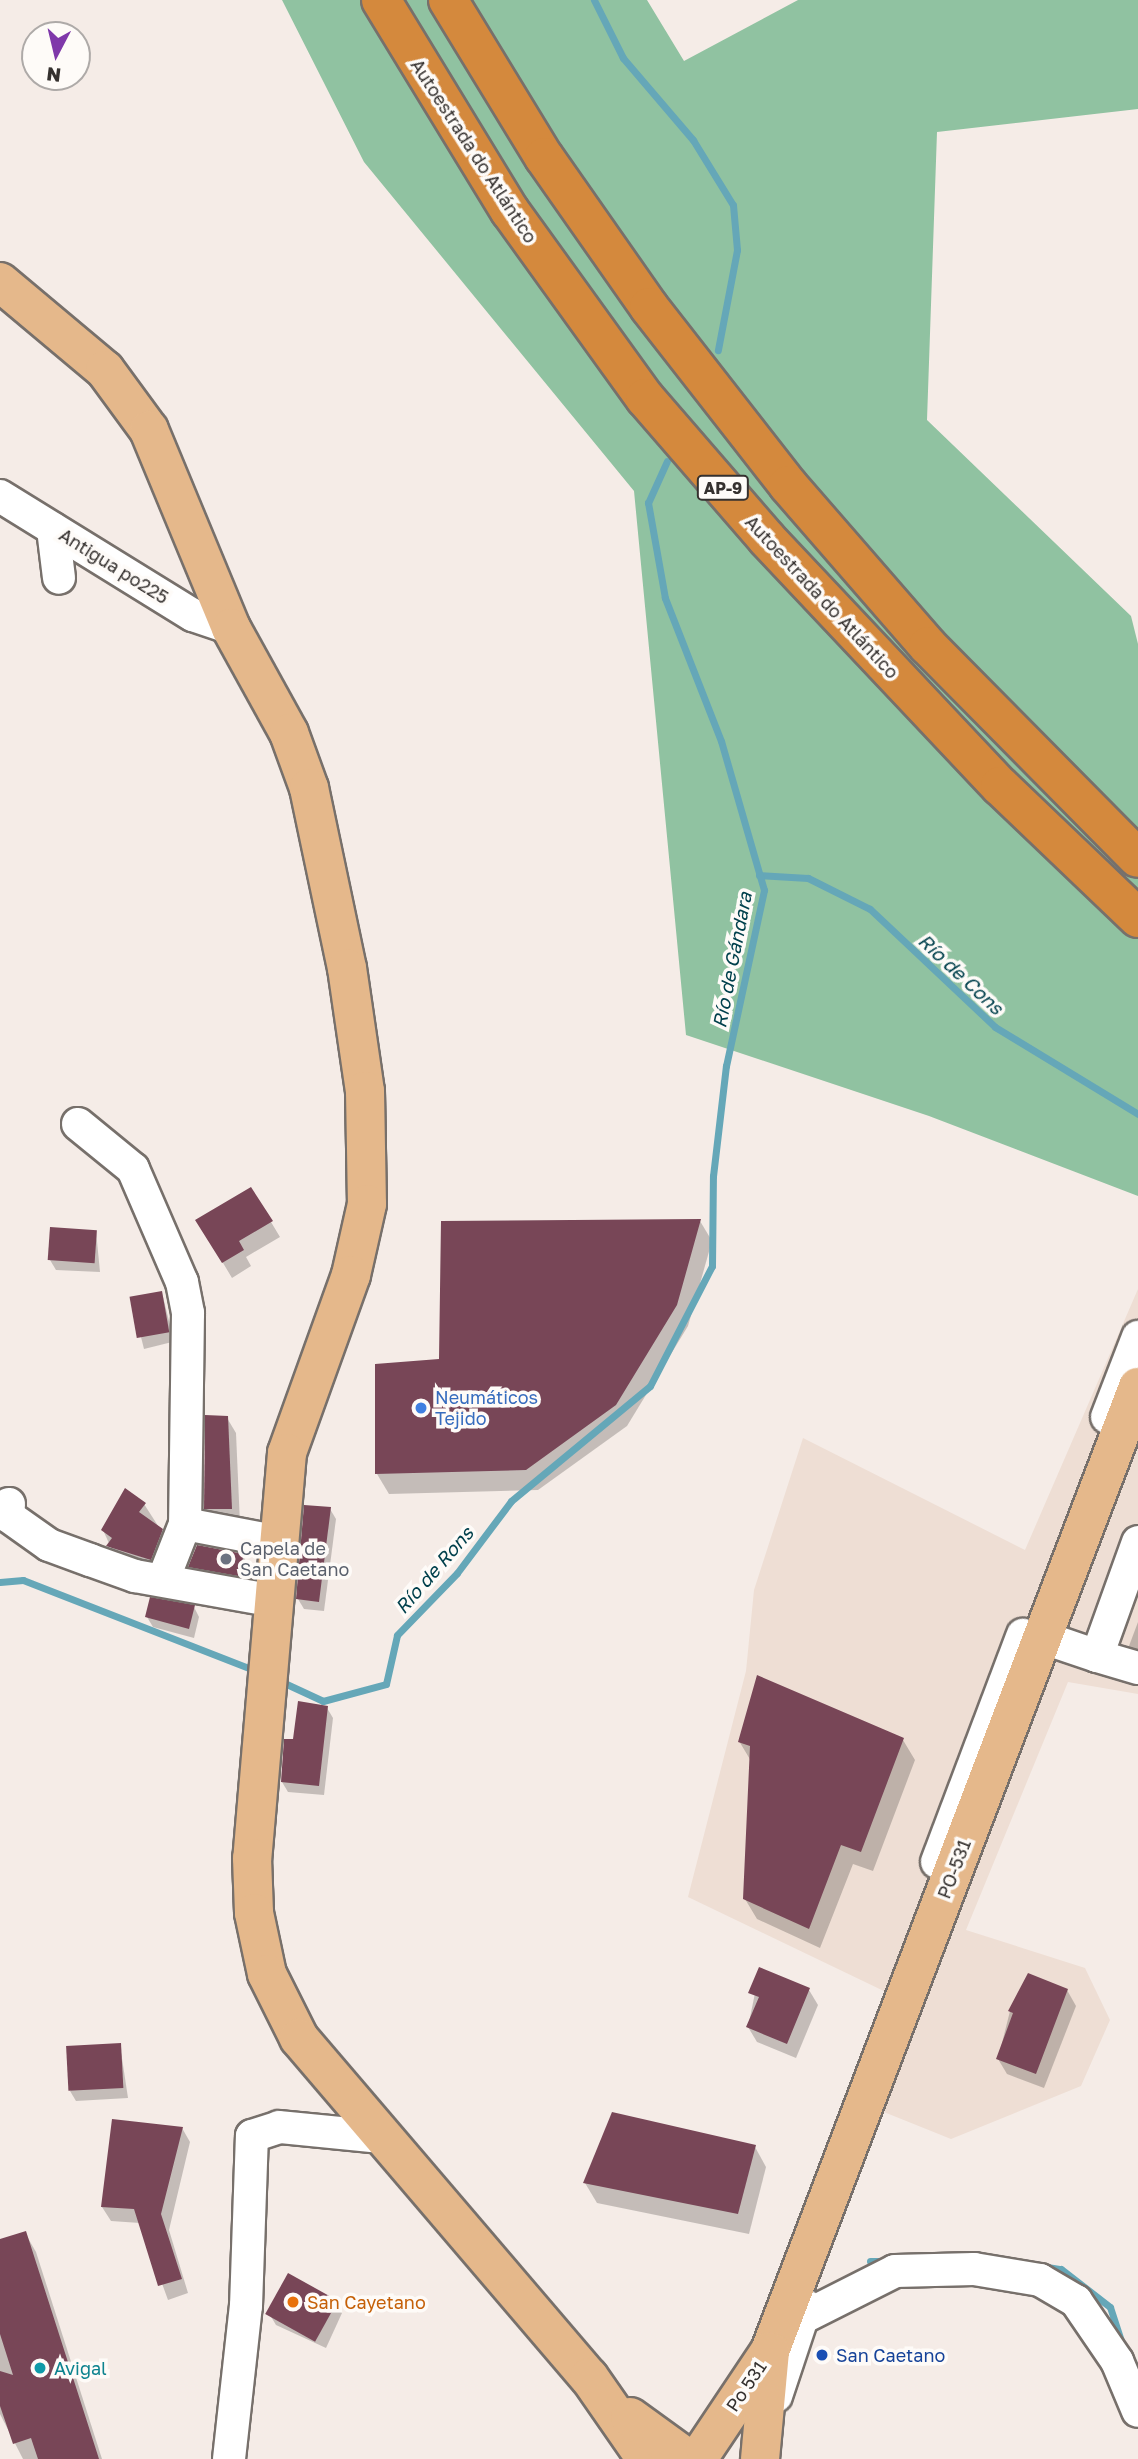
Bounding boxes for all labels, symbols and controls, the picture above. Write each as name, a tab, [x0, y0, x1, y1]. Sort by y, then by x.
north arrow	[21, 21, 91, 91]
street label: Autoestrada do Atlántico	[406, 55, 542, 247]
text: N	[45, 63, 62, 88]
road number: AP-9	[697, 475, 749, 500]
street label: Autoestrada do Atlántico	[741, 511, 903, 683]
street label: Antigua po225	[55, 524, 173, 608]
water label: Río de Gándara	[708, 890, 756, 1030]
water label: Río de Cons	[914, 929, 1008, 1019]
place label: Neumáticos Tejido	[435, 1387, 538, 1430]
marker: Neumáticos Tejido	[413, 1400, 429, 1416]
water label: Río de Rons	[390, 1522, 478, 1618]
place label: Capela de San Caetano	[240, 1538, 349, 1580]
marker: Capela de San Caetano	[218, 1551, 234, 1567]
street label: PO-531	[933, 1836, 975, 1902]
place label: San Cayetano	[307, 2291, 426, 2313]
marker: San Cayetano	[285, 2294, 301, 2310]
place label: San Caetano	[836, 2344, 945, 2366]
marker: San Caetano	[814, 2347, 830, 2363]
street label: Po 531	[721, 2356, 771, 2416]
place label: Avigal	[54, 2357, 107, 2379]
marker: Avigal	[32, 2360, 48, 2376]

